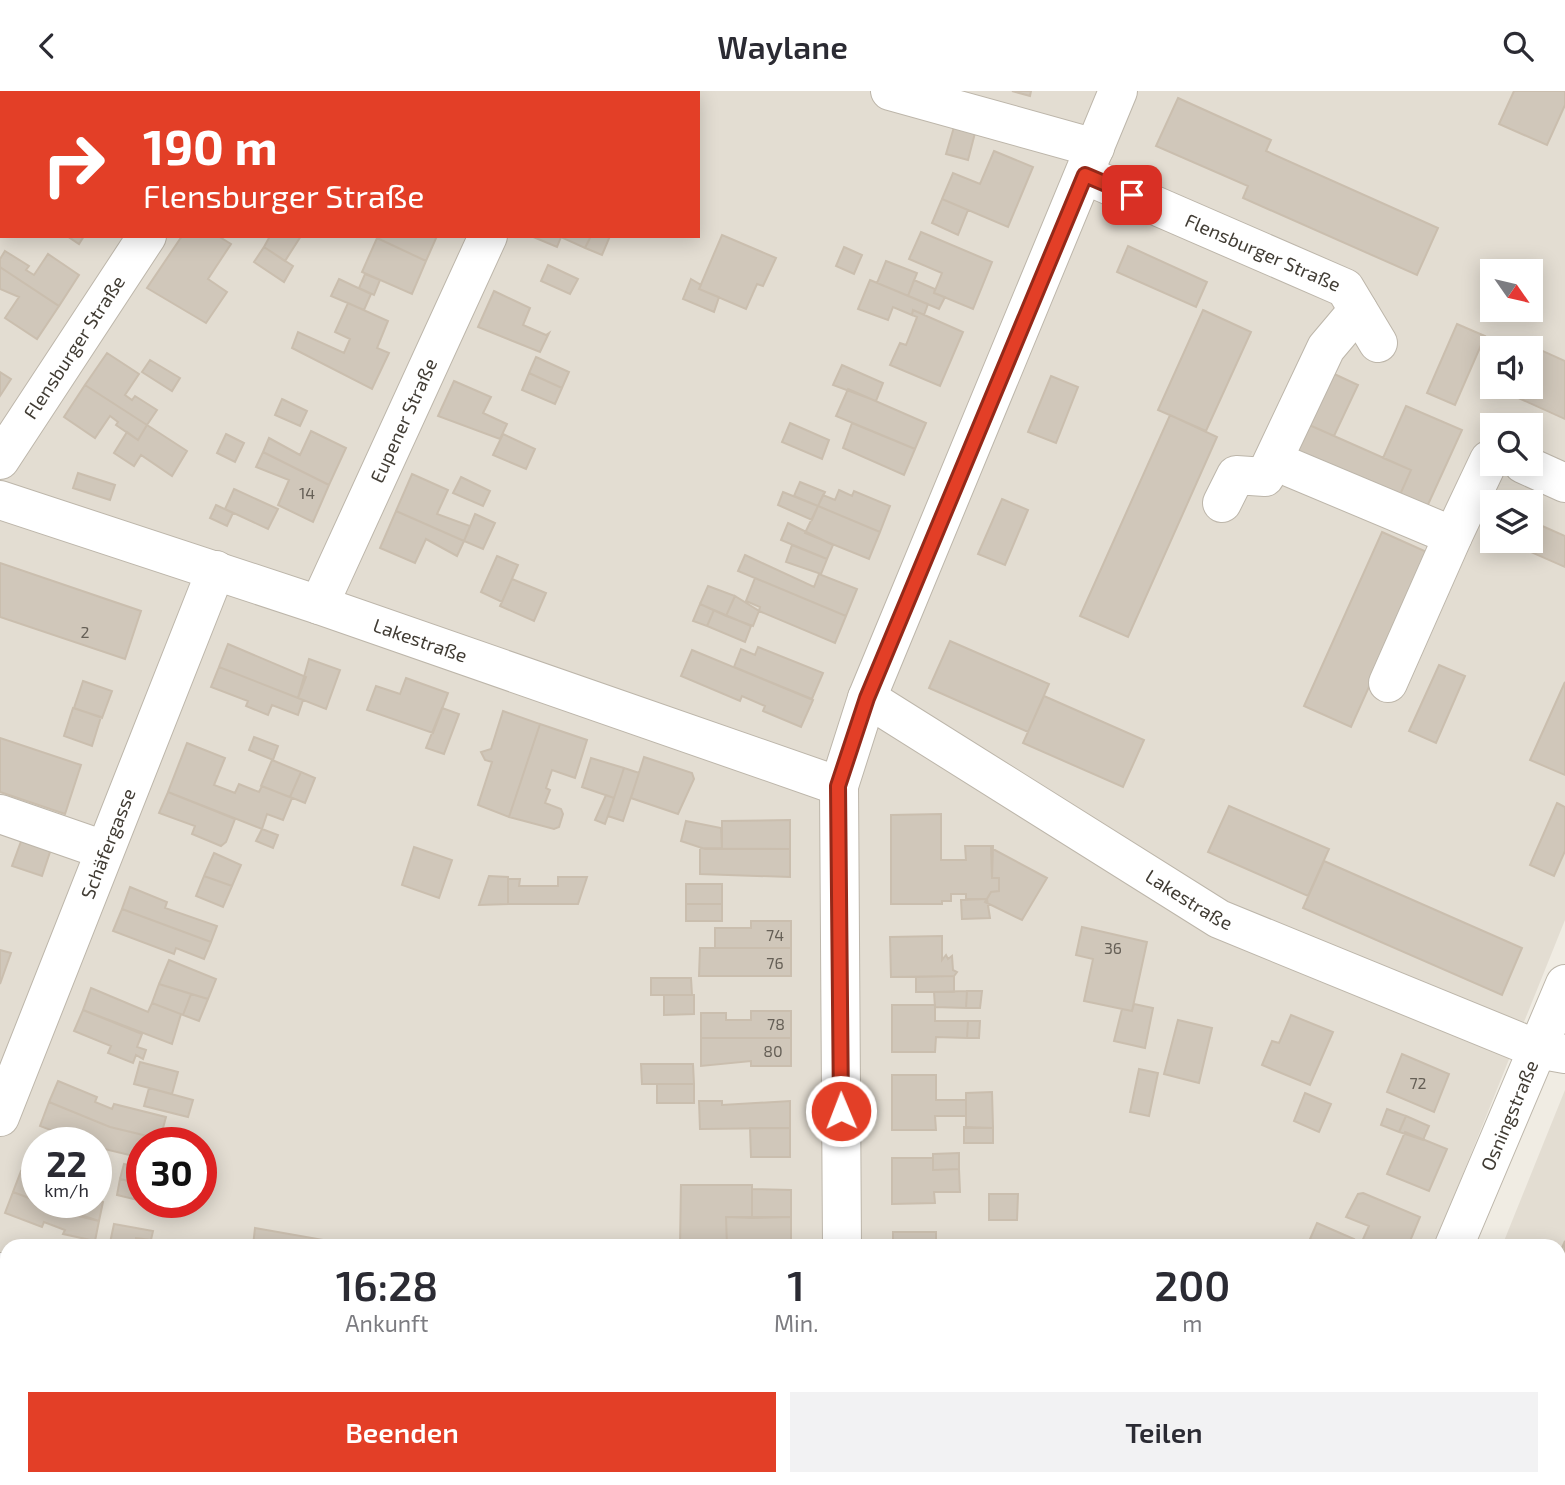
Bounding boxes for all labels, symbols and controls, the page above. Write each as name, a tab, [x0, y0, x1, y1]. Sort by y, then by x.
icon: back	[28, 27, 66, 65]
text: Waylane	[717, 27, 848, 65]
icon: search	[1499, 27, 1537, 65]
text: 190 m	[143, 116, 278, 175]
icon: right	[28, 119, 119, 210]
pin	[1102, 165, 1162, 225]
text: Flensburger Straße	[143, 176, 424, 214]
icon: arrive	[1113, 176, 1151, 214]
street label: Flensburger Straße	[1182, 208, 1344, 296]
north arrow	[1480, 259, 1544, 322]
map controls	[1480, 259, 1543, 553]
street label: Flensburger Straße	[18, 271, 129, 423]
button: sound	[1480, 336, 1543, 399]
street label: Eupener Straße	[365, 354, 442, 486]
button: search	[1480, 413, 1543, 476]
house number: 14	[299, 483, 315, 502]
button: layers	[1480, 490, 1543, 553]
street label: Lakestraße	[370, 613, 470, 667]
house number: 2	[81, 622, 90, 641]
street label: Schäfergasse	[75, 785, 140, 902]
street label: Lakestraße	[1142, 864, 1236, 934]
house number: 74	[766, 925, 784, 944]
house number: 36	[1104, 938, 1122, 957]
house number: 76	[766, 953, 784, 972]
house number: 78	[767, 1014, 785, 1033]
house number: 80	[763, 1041, 783, 1060]
street label: Osningstraße	[1475, 1056, 1542, 1174]
house number: 72	[1409, 1073, 1427, 1092]
position arrow	[804, 1074, 878, 1148]
speed limit sign: 30	[126, 1127, 217, 1218]
text: 22	[46, 1142, 87, 1184]
text: km/h	[44, 1179, 89, 1201]
text: 16:28	[336, 1259, 438, 1309]
text: 1	[787, 1259, 805, 1309]
text: 200	[1154, 1259, 1230, 1309]
text: Ankunft	[345, 1309, 429, 1337]
text: Min.	[774, 1309, 818, 1337]
text: m	[1182, 1309, 1202, 1337]
button: Beenden	[28, 1392, 776, 1472]
button: Teilen	[790, 1392, 1538, 1472]

